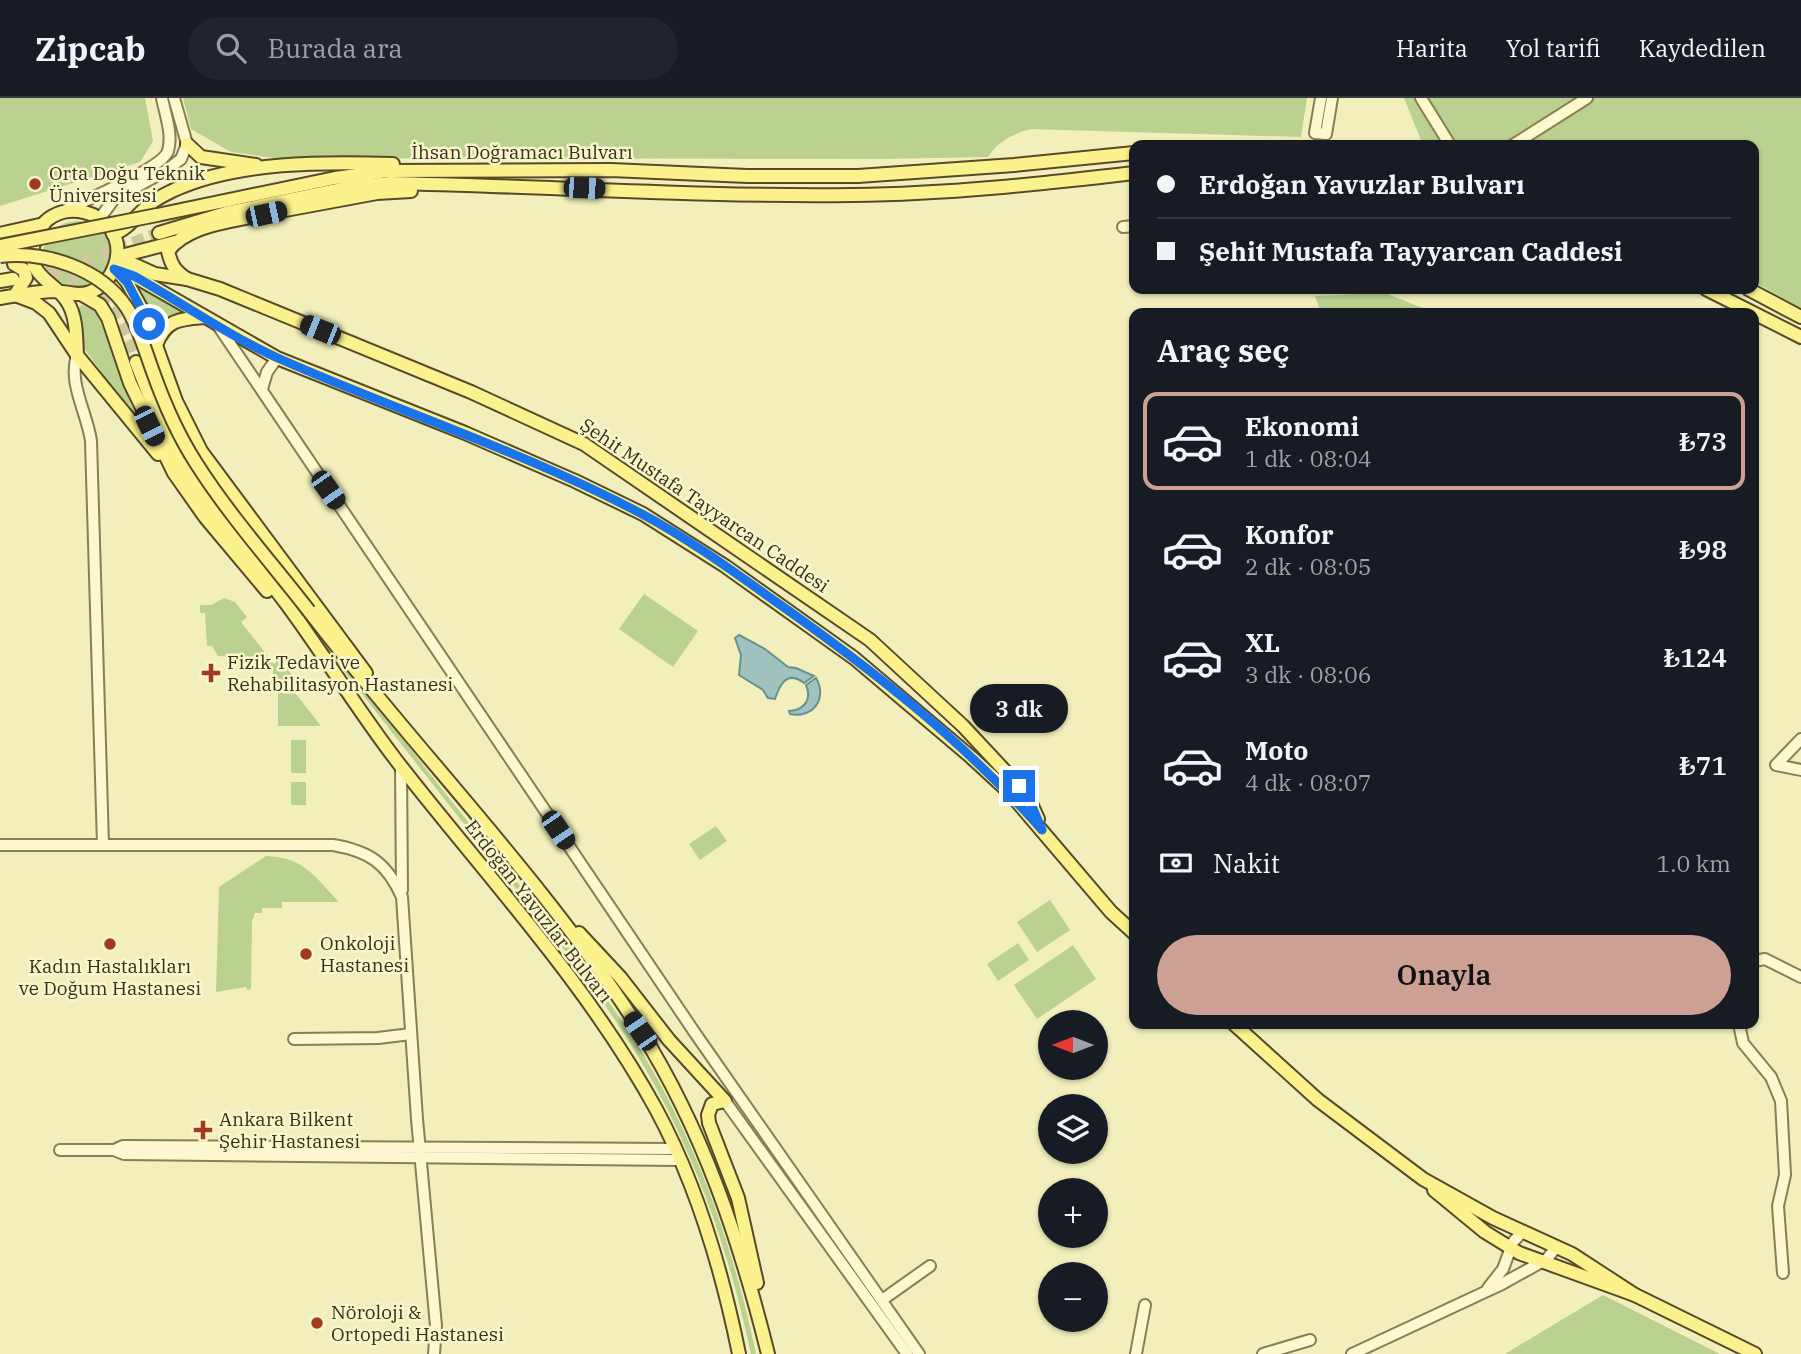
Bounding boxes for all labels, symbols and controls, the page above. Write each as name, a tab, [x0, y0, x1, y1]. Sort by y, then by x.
search box	[188, 17, 678, 80]
text: Zipcab	[35, 27, 146, 70]
icon: search	[212, 29, 250, 67]
text: Burada ara	[268, 31, 403, 65]
text: Harita	[1396, 32, 1468, 64]
text: Yol tarifi	[1506, 32, 1601, 64]
text: Kaydedilen	[1639, 32, 1766, 64]
street label: İhsan Doğramacı Bulvarı	[411, 140, 633, 164]
place label: Orta Doğu Teknik Üniversitesi	[49, 161, 205, 207]
text: Erdoğan Yavuzlar Bulvarı	[1199, 167, 1525, 201]
marker: Orta Doğu Teknik Üniversitesi	[27, 176, 43, 192]
car	[563, 177, 606, 199]
car	[244, 199, 289, 229]
text: Şehit Mustafa Tayyarcan Caddesi	[1199, 234, 1622, 268]
route start	[133, 308, 165, 340]
car	[297, 312, 344, 348]
text: Araç seç	[1157, 329, 1289, 371]
car	[131, 403, 168, 449]
text: Ekonomi	[1245, 409, 1359, 443]
icon: car	[1161, 410, 1224, 473]
street label: Şehit Mustafa Tayyarcan Caddesi	[576, 413, 834, 597]
text: ₺73	[1679, 424, 1727, 458]
text: 1 dk · 08:04	[1245, 443, 1372, 473]
car	[308, 467, 349, 513]
text: Konfor	[1245, 517, 1334, 551]
icon: car	[1161, 518, 1224, 581]
text: ₺98	[1679, 532, 1727, 566]
text: 2 dk · 08:05	[1245, 551, 1372, 581]
text: XL	[1245, 625, 1280, 659]
icon: car	[1161, 626, 1224, 689]
text: ₺124	[1663, 640, 1727, 674]
place label: Fizik Tedavi ve Rehabilitasyon Hastanesi	[227, 650, 453, 696]
text: 3 dk · 08:06	[1245, 659, 1372, 689]
marker: Fizik Tedavi ve Rehabilitasyon Hastanesi	[201, 663, 221, 683]
callout: 3 dk	[970, 684, 1068, 734]
text: 3 dk	[995, 693, 1043, 723]
text: Moto	[1245, 733, 1308, 767]
icon: car	[1161, 734, 1224, 797]
text: ₺71	[1679, 748, 1727, 782]
text: 4 dk · 08:07	[1245, 767, 1372, 797]
route end	[1003, 770, 1035, 802]
car	[538, 807, 579, 853]
street label: Erdoğan Yavuzlar Bulvarı	[460, 815, 618, 1007]
icon: cash	[1157, 844, 1195, 882]
text: Nakit	[1213, 846, 1280, 880]
text: 1.0 km	[1657, 848, 1731, 878]
place label: Onkoloji Hastanesi	[320, 931, 409, 977]
button: Onayla	[1157, 935, 1731, 1015]
marker: Kadın Hastalıkları ve Doğum Hastanesi	[102, 936, 118, 952]
marker: Onkoloji Hastanesi	[298, 946, 314, 962]
place label: Kadın Hastalıkları ve Doğum Hastanesi	[19, 954, 201, 1000]
car	[620, 1008, 661, 1054]
north arrow	[1038, 1010, 1108, 1080]
map controls	[1038, 1010, 1108, 1332]
button: layers	[1038, 1094, 1108, 1164]
place label: Ankara Bilkent Şehir Hastanesi	[219, 1107, 360, 1153]
marker: Ankara Bilkent Şehir Hastanesi	[193, 1120, 213, 1140]
button: +	[1038, 1178, 1108, 1248]
button: −	[1038, 1262, 1108, 1332]
place label: Nöroloji & Ortopedi Hastanesi	[331, 1300, 504, 1346]
marker: Nöroloji & Ortopedi Hastanesi	[309, 1315, 325, 1331]

